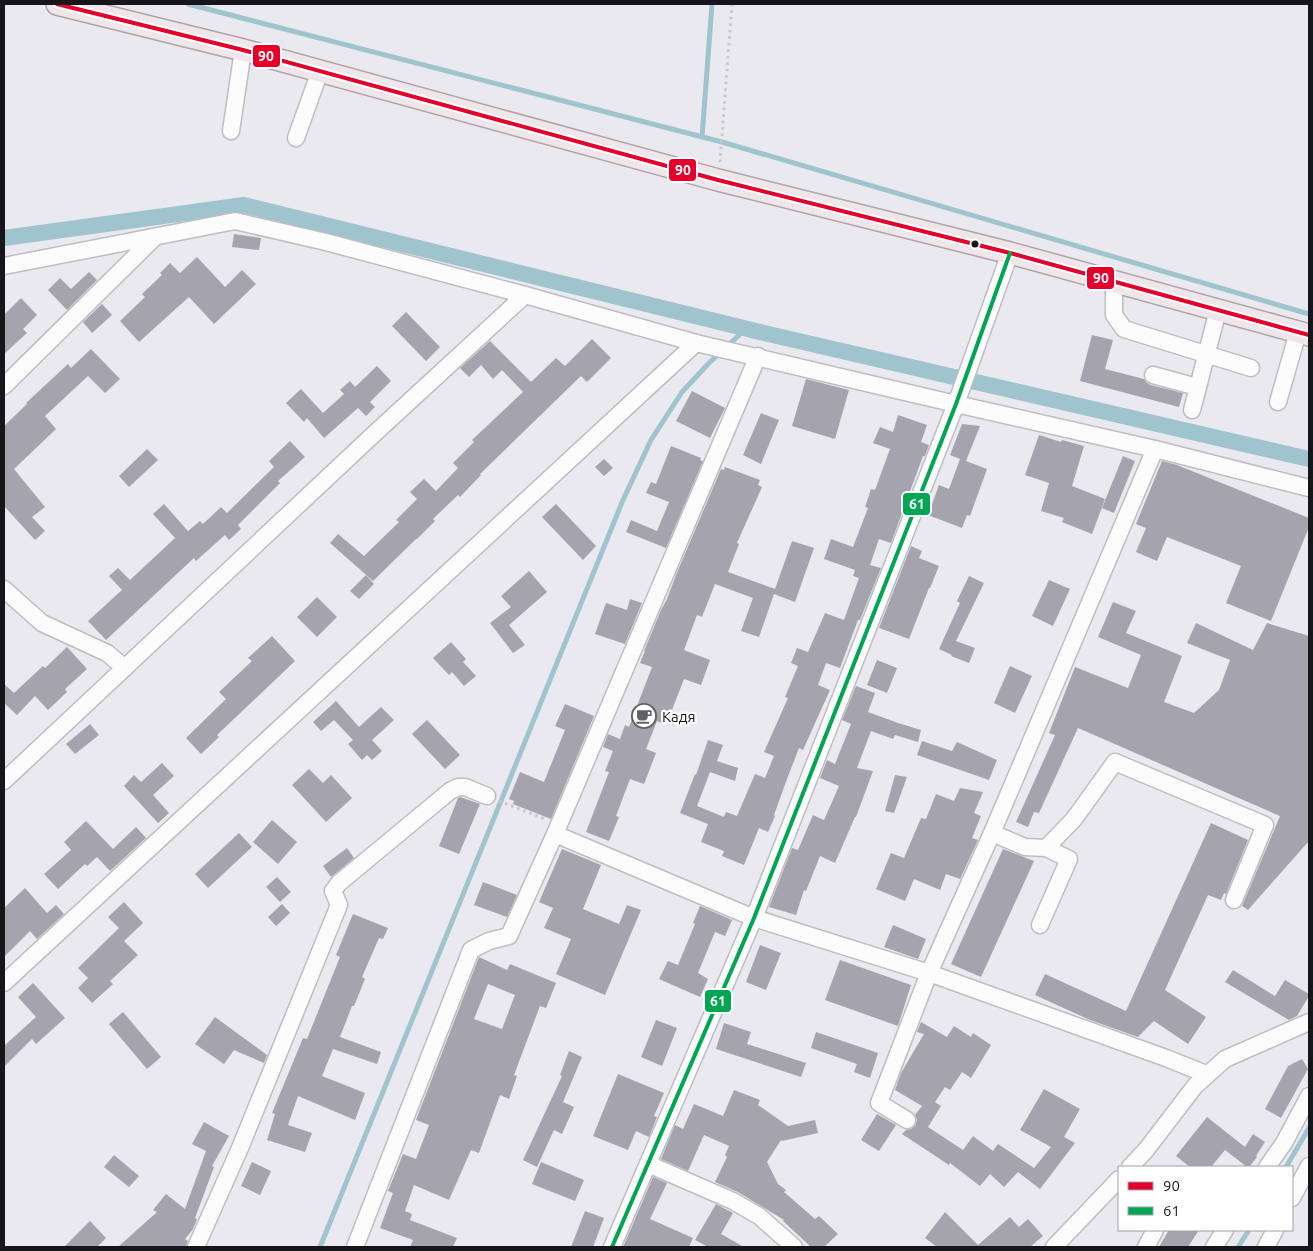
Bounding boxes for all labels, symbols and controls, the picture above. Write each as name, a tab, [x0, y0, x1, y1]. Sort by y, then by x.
line badge: 90	[252, 44, 281, 68]
text: 90	[258, 48, 274, 64]
line badge: 90	[668, 158, 697, 182]
text: 90	[675, 162, 691, 178]
unlabelled marker	[970, 239, 980, 249]
line badge: 90	[1086, 266, 1115, 290]
text: 90	[1093, 270, 1109, 286]
line badge: 61	[902, 492, 931, 516]
text: 61	[909, 496, 925, 512]
cafe icon: Кадя	[631, 703, 657, 729]
place label: Кадя	[662, 708, 696, 725]
line badge: 61	[704, 989, 732, 1013]
text: 61	[710, 993, 726, 1009]
legend	[1118, 1166, 1293, 1231]
text: 90	[1163, 1177, 1180, 1194]
text: 61	[1163, 1202, 1180, 1219]

